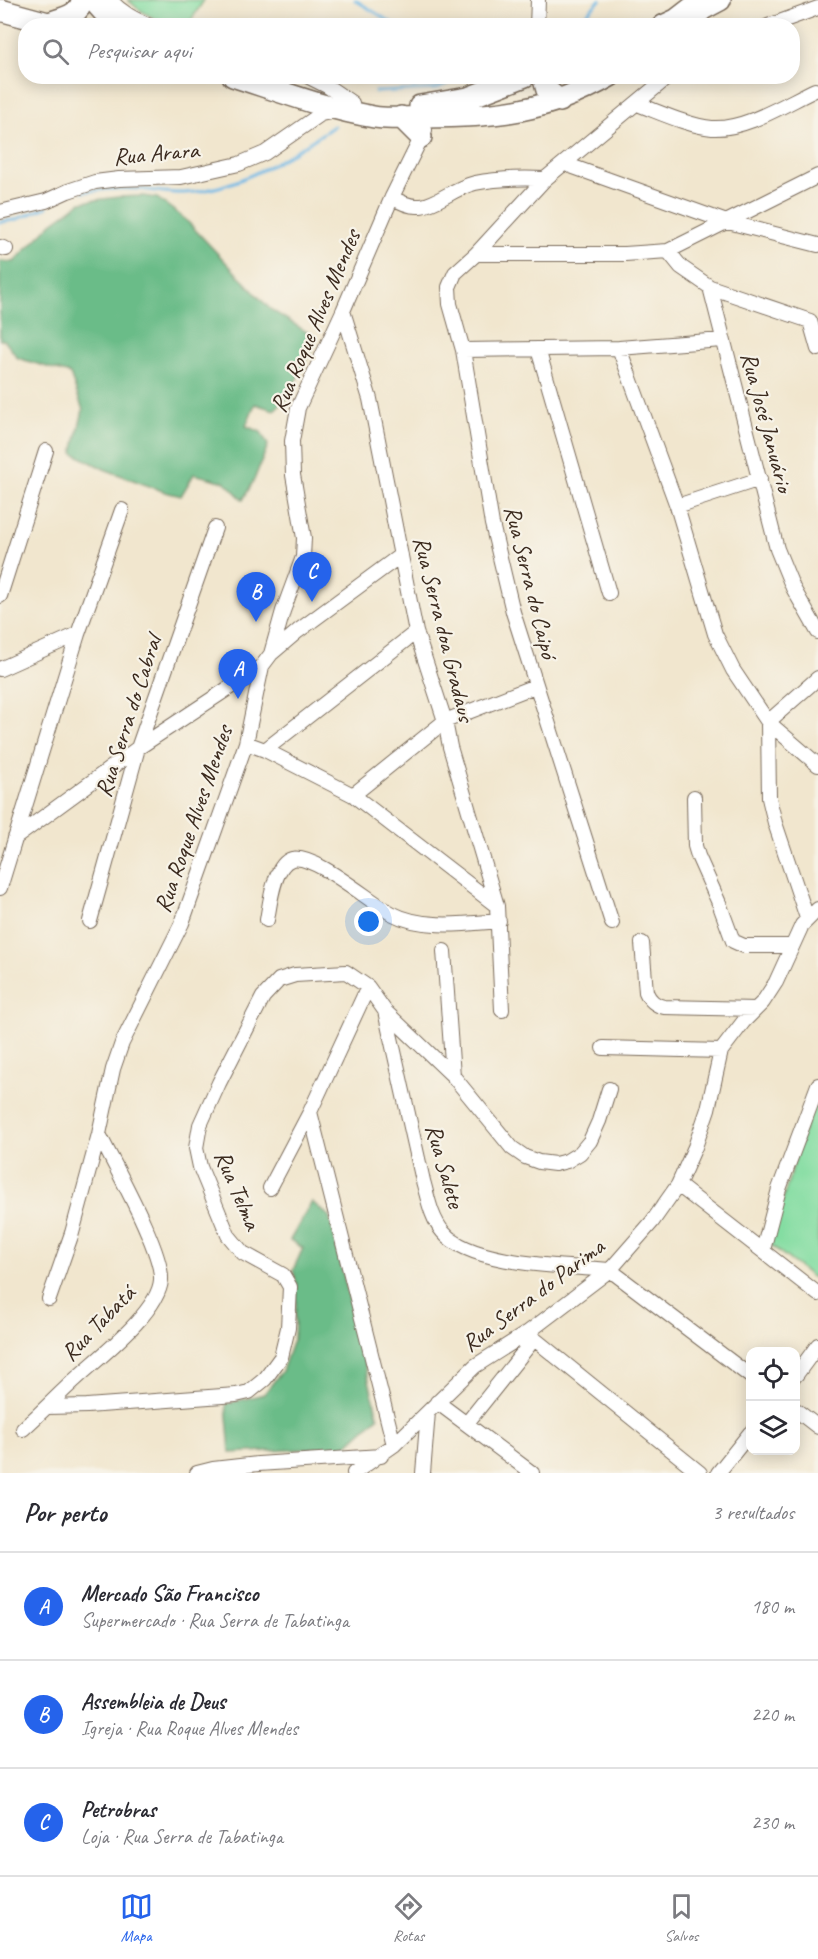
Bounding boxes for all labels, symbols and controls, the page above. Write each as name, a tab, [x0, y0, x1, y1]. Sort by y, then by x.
search box	[18, 18, 800, 84]
icon: search	[39, 35, 72, 68]
text: Pesquisar aqui	[87, 37, 192, 65]
street label: Rua Arara	[112, 134, 202, 172]
street label: Rua Roque Alves Mendes	[263, 223, 368, 417]
street label: Rua José Januário	[734, 349, 801, 498]
street label: Rua Serra do Caipó	[498, 502, 565, 665]
street label: Rua Serra doa Gradaus	[406, 533, 482, 727]
pin: C	[292, 552, 332, 602]
pin: B	[236, 572, 276, 622]
street label: Rua Serra do Cabral	[88, 628, 169, 801]
pin: A	[218, 650, 258, 699]
street label: Rua Roque Alves Mendes	[147, 719, 240, 916]
your location	[354, 907, 383, 936]
street label: Rua Salete	[419, 1121, 472, 1213]
street label: Rua Telma	[208, 1146, 269, 1236]
street label: Rua Serra do Parima	[456, 1231, 611, 1358]
street label: Rua Tabatá	[55, 1277, 143, 1367]
map controls	[746, 1347, 800, 1455]
button: locate	[746, 1347, 800, 1401]
button: layers	[746, 1401, 800, 1455]
text: Por perto	[24, 1496, 106, 1529]
text: 3 resultados	[712, 1500, 794, 1525]
text: Mercado São Francisco	[81, 1580, 259, 1608]
text: A	[38, 1594, 49, 1619]
text: 180 m	[751, 1594, 794, 1619]
text: Supermercado · Rua Serra de Tabatinga	[81, 1608, 349, 1633]
text: Assembleia de Deus	[81, 1688, 225, 1716]
text: B	[38, 1702, 49, 1727]
text: 220 m	[751, 1702, 794, 1727]
text: Igreja · Rua Roque Alves Mendes	[81, 1716, 298, 1741]
text: Petrobras	[81, 1796, 156, 1824]
text: C	[39, 1810, 48, 1835]
text: 230 m	[751, 1810, 794, 1835]
text: Loja · Rua Serra de Tabatinga	[81, 1824, 283, 1849]
tab: Mapa	[120, 1890, 153, 1946]
tab: Rotas	[392, 1890, 425, 1946]
tab: Salvos	[665, 1890, 698, 1946]

